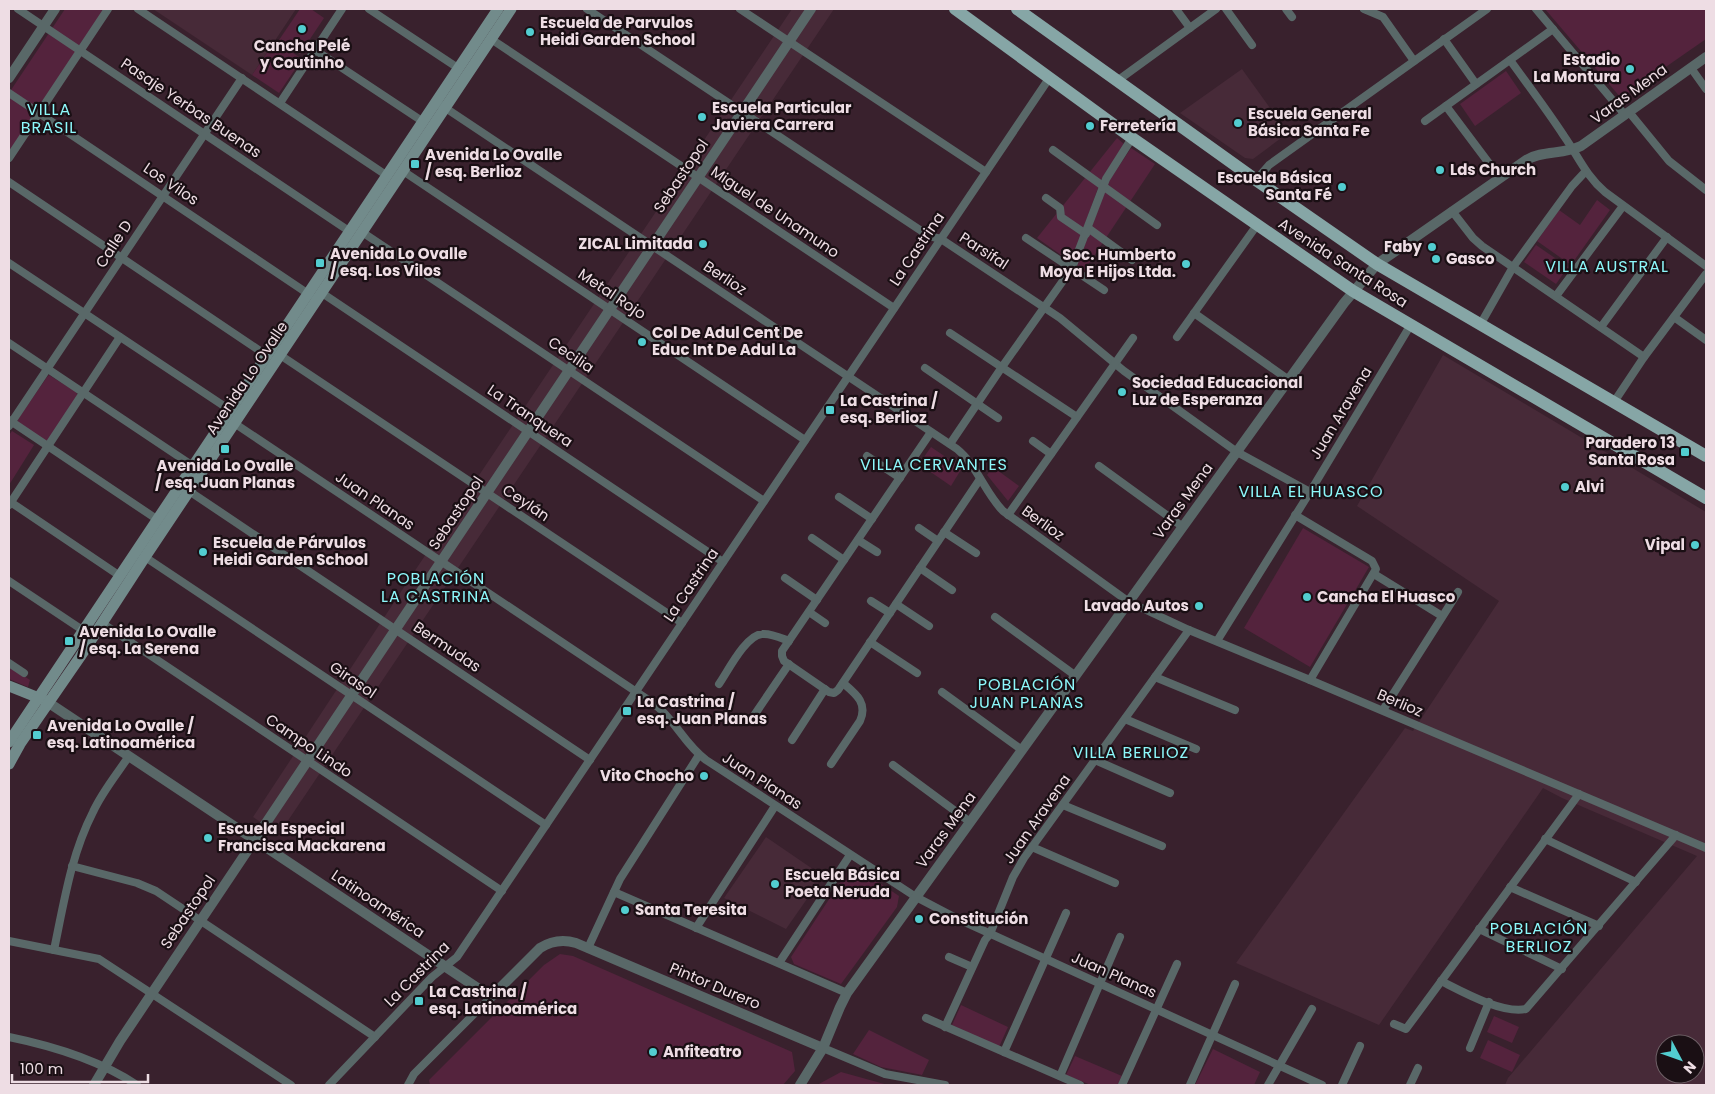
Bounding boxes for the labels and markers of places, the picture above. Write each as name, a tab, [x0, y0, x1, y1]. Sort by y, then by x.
place label: Escuela de Parvulos Heidi Garden School	[540, 12, 695, 50]
marker: Cancha Pelé y Coutinho	[296, 23, 308, 35]
marker: Escuela de Parvulos Heidi Garden School	[524, 26, 536, 38]
place label: Cancha Pelé y Coutinho	[254, 35, 350, 73]
place label: Estadio La Montura	[1533, 49, 1620, 87]
marker: Estadio La Montura	[1624, 63, 1636, 75]
place label: Escuela Particular Javiera Carrera	[712, 97, 852, 135]
place label: Escuela General Básica Santa Fe	[1248, 103, 1372, 141]
marker: Escuela Particular Javiera Carrera	[696, 111, 708, 123]
place label: Ferretería	[1100, 115, 1176, 136]
marker: Escuela General Básica Santa Fe	[1232, 117, 1244, 129]
marker: Ferretería	[1084, 120, 1096, 132]
place label: Avenida Lo Ovalle / esq. Berlioz	[425, 144, 562, 182]
marker: Avenida Lo Ovalle / esq. Berlioz	[409, 158, 421, 170]
place label: Lds Church	[1450, 159, 1536, 180]
marker: Lds Church	[1434, 164, 1446, 176]
place label: Escuela Básica Santa Fé	[1217, 167, 1332, 205]
marker: Escuela Básica Santa Fé	[1336, 181, 1348, 193]
place label: ZICAL Limitada	[578, 233, 693, 254]
place label: Faby	[1384, 236, 1423, 257]
marker: ZICAL Limitada	[697, 238, 709, 250]
marker: Faby	[1426, 241, 1438, 253]
place label: Avenida Lo Ovalle / esq. Los Vilos	[330, 243, 467, 281]
place label: Soc. Humberto Moya E Hijos Ltda.	[1040, 244, 1176, 282]
place label: Gasco	[1446, 248, 1495, 269]
marker: Gasco	[1430, 253, 1442, 265]
marker: Avenida Lo Ovalle / esq. Los Vilos	[314, 257, 326, 269]
marker: Soc. Humberto Moya E Hijos Ltda.	[1180, 258, 1192, 270]
place label: Col De Adul Cent De Educ Int De Adul La	[652, 322, 803, 360]
marker: Col De Adul Cent De Educ Int De Adul La	[636, 336, 648, 348]
place label: Sociedad Educacional Luz de Esperanza	[1132, 372, 1303, 410]
marker: Sociedad Educacional Luz de Esperanza	[1116, 386, 1128, 398]
place label: La Castrina / esq. Berlioz	[840, 390, 938, 428]
marker: La Castrina / esq. Berlioz	[824, 404, 836, 416]
place label: Paradero 13 Santa Rosa	[1586, 432, 1675, 470]
marker: Avenida Lo Ovalle / esq. Juan Planas	[219, 443, 231, 455]
marker: Paradero 13 Santa Rosa	[1679, 446, 1691, 458]
place label: Avenida Lo Ovalle / esq. Juan Planas	[155, 455, 295, 493]
place label: Alvi	[1575, 476, 1604, 497]
marker: Alvi	[1559, 481, 1571, 493]
place label: Escuela de Párvulos Heidi Garden School	[213, 532, 368, 570]
place label: Vipal	[1645, 534, 1685, 555]
marker: Vipal	[1689, 539, 1701, 551]
marker: Escuela de Párvulos Heidi Garden School	[197, 546, 209, 558]
place label: Cancha El Huasco	[1317, 586, 1456, 607]
marker: Cancha El Huasco	[1301, 591, 1313, 603]
place label: Lavado Autos	[1084, 595, 1189, 616]
marker: Lavado Autos	[1193, 600, 1205, 612]
place label: Avenida Lo Ovalle / esq. La Serena	[79, 621, 216, 659]
marker: Avenida Lo Ovalle / esq. La Serena	[63, 635, 75, 647]
place label: La Castrina / esq. Juan Planas	[637, 691, 767, 729]
marker: La Castrina / esq. Juan Planas	[621, 705, 633, 717]
place label: Avenida Lo Ovalle / esq. Latinoamérica	[47, 715, 195, 753]
marker: Avenida Lo Ovalle / esq. Latinoamérica	[31, 729, 43, 741]
place label: Vito Chocho	[600, 765, 694, 786]
marker: Vito Chocho	[698, 770, 710, 782]
place label: Escuela Especial Francisca Mackarena	[218, 818, 386, 856]
marker: Escuela Especial Francisca Mackarena	[202, 832, 214, 844]
place label: Escuela Básica Poeta Neruda	[785, 864, 900, 902]
marker: Escuela Básica Poeta Neruda	[769, 878, 781, 890]
place label: Santa Teresita	[635, 899, 747, 920]
marker: Santa Teresita	[619, 904, 631, 916]
place label: Constitución	[929, 908, 1028, 929]
marker: Constitución	[913, 913, 925, 925]
place label: La Castrina / esq. Latinoamérica	[429, 981, 577, 1019]
marker: La Castrina / esq. Latinoamérica	[413, 995, 425, 1007]
place label: Anfiteatro	[663, 1041, 742, 1062]
marker: Anfiteatro	[647, 1046, 659, 1058]

